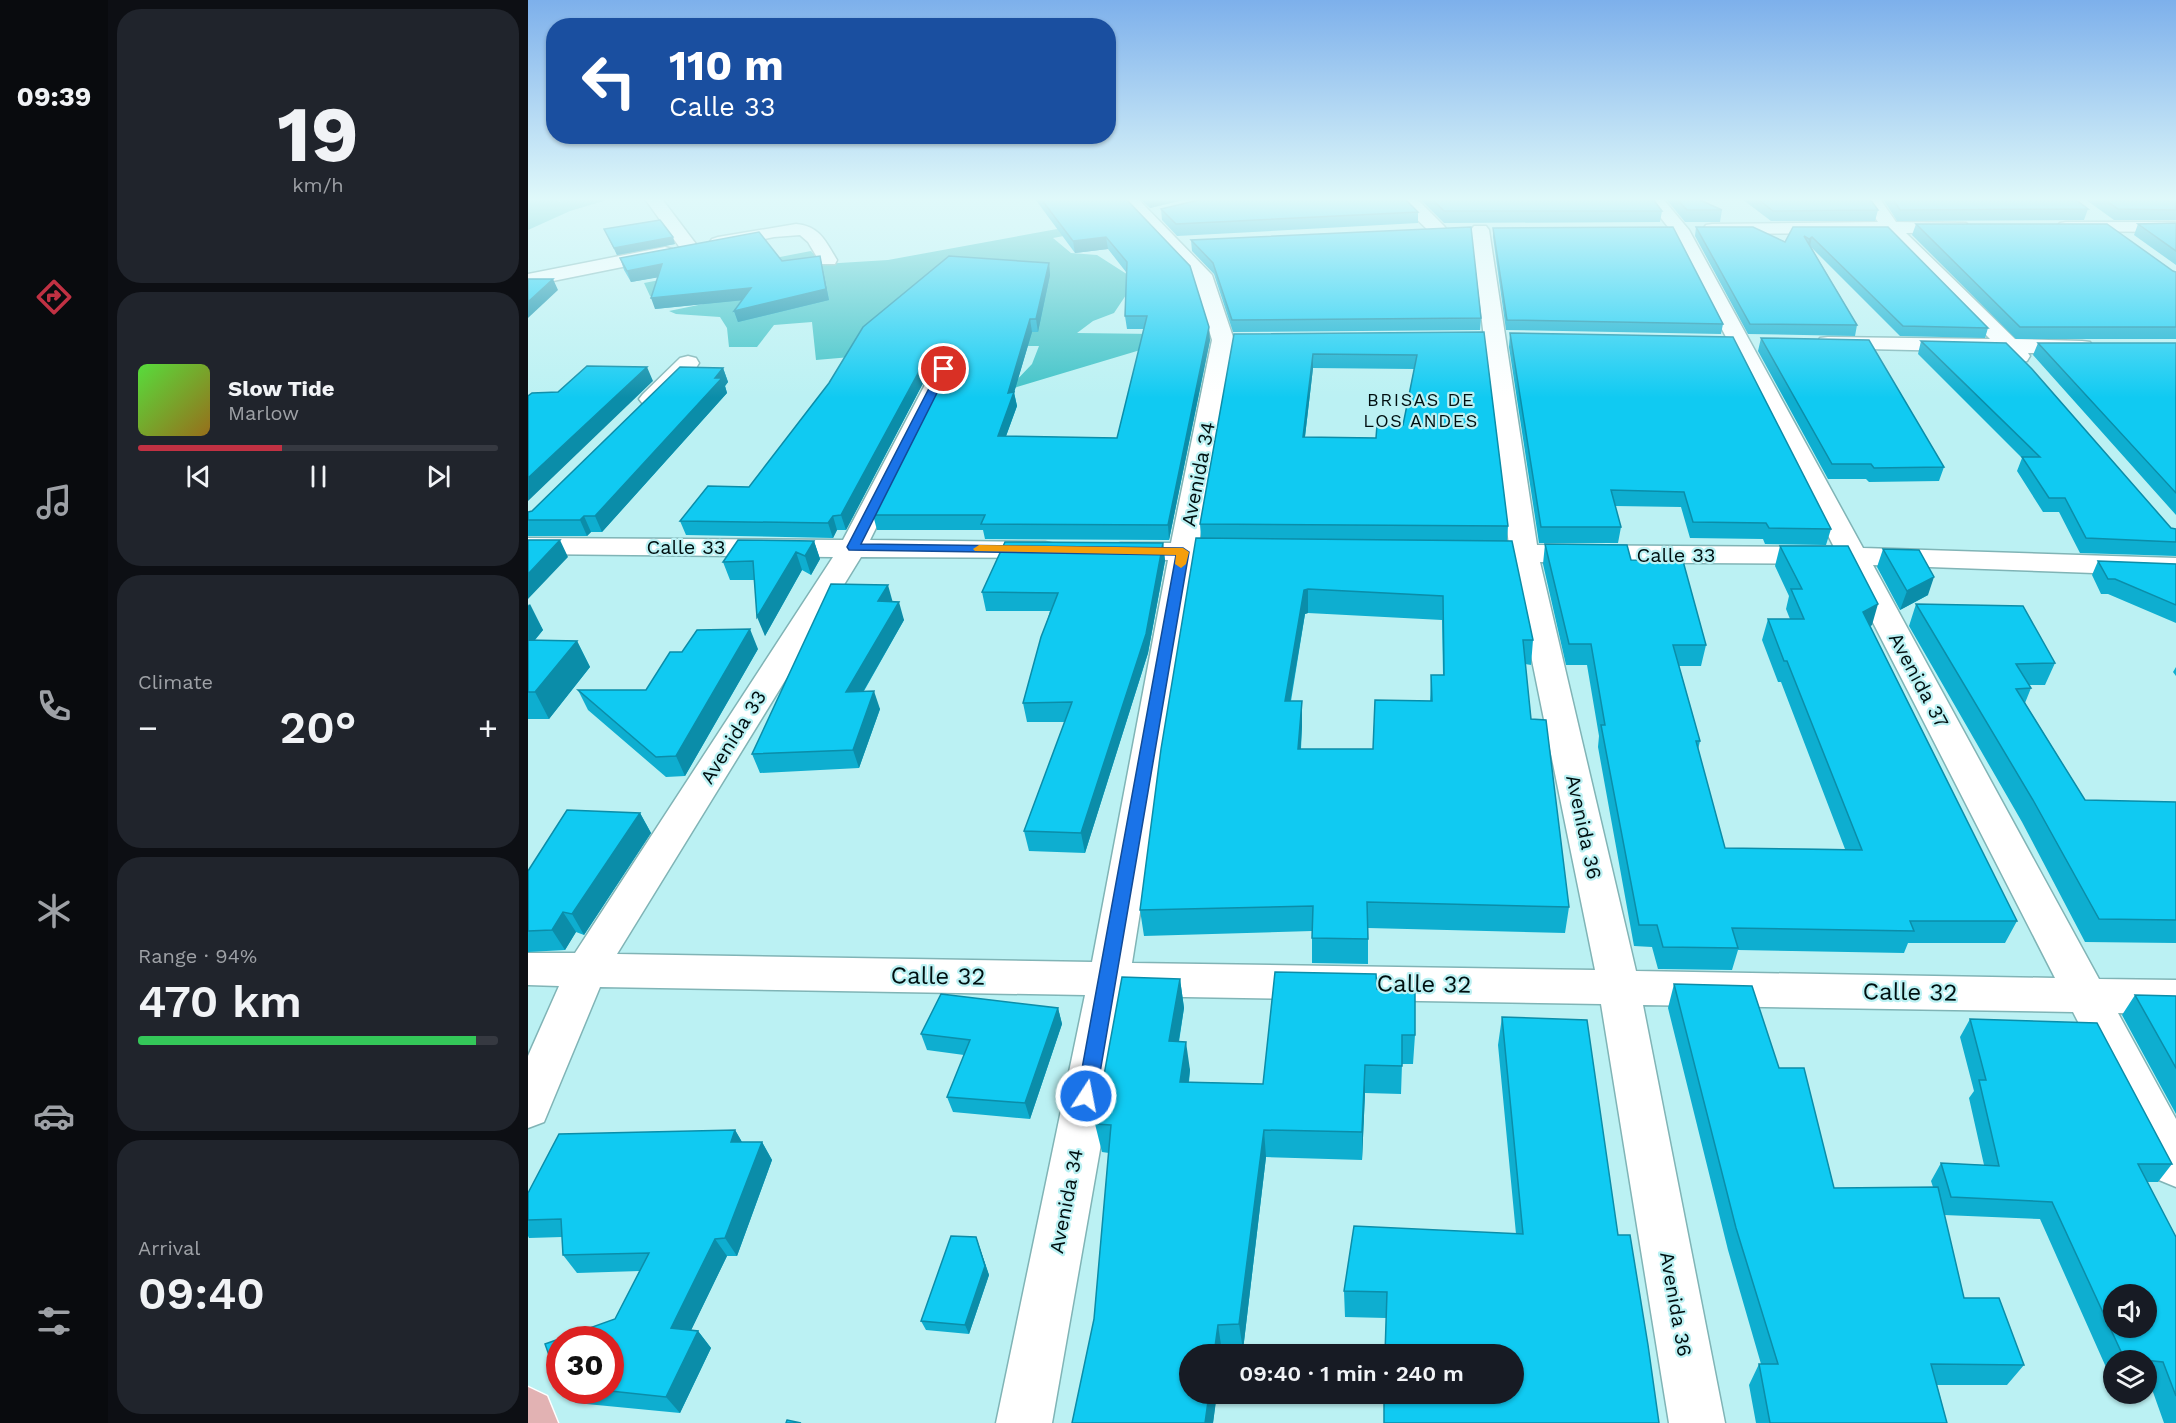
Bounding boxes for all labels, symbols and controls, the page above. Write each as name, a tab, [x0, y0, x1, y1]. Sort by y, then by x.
text: 110 m	[669, 41, 784, 90]
icon: left	[570, 42, 648, 120]
text: 09:39	[17, 81, 91, 113]
text: 19	[277, 88, 359, 180]
text: Calle 33	[669, 91, 776, 123]
text: km/h	[292, 173, 344, 197]
icon: directions	[33, 276, 75, 318]
pin	[918, 343, 969, 394]
icon: arrive	[927, 352, 960, 385]
text: Slow Tide	[228, 376, 335, 401]
district label: BRISAS DE LOS ANDES	[1363, 389, 1479, 431]
text: Marlow	[228, 401, 299, 425]
street label: Avenida 34	[1176, 420, 1220, 528]
icon: previous	[182, 460, 215, 493]
icon: pause	[302, 460, 335, 493]
icon: next	[422, 460, 455, 493]
icon: music	[33, 481, 75, 523]
street label: Calle 33	[647, 535, 725, 559]
street label: Calle 33	[1637, 543, 1715, 567]
street label: Avenida 37	[1884, 628, 1954, 732]
text: Climate	[138, 670, 213, 694]
icon: phone	[33, 685, 75, 727]
street label: Avenida 33	[695, 686, 771, 788]
text: 20°	[280, 701, 356, 754]
text: −	[138, 708, 158, 747]
text: +	[478, 708, 498, 747]
street label: Avenida 36	[1561, 773, 1607, 881]
icon: climate	[33, 890, 75, 932]
text: Range · 94%	[138, 944, 257, 968]
street label: Calle 32	[890, 961, 986, 991]
street label: Calle 32	[1376, 969, 1472, 999]
text: 470 km	[138, 975, 302, 1028]
street label: Calle 32	[1862, 977, 1958, 1007]
position arrow	[1054, 1064, 1118, 1128]
icon: car	[33, 1095, 75, 1137]
street label: Avenida 34	[1044, 1147, 1088, 1255]
text: Arrival	[138, 1236, 200, 1260]
street label: Avenida 36	[1655, 1250, 1697, 1358]
text: 09:40	[138, 1267, 265, 1320]
map controls	[2103, 1284, 2157, 1404]
button: sound	[2103, 1284, 2157, 1338]
icon: filters	[33, 1300, 75, 1342]
speed limit sign: 30	[546, 1326, 624, 1404]
button: layers	[2103, 1350, 2157, 1404]
text: 09:40 · 1 min · 240 m	[1239, 1361, 1464, 1386]

